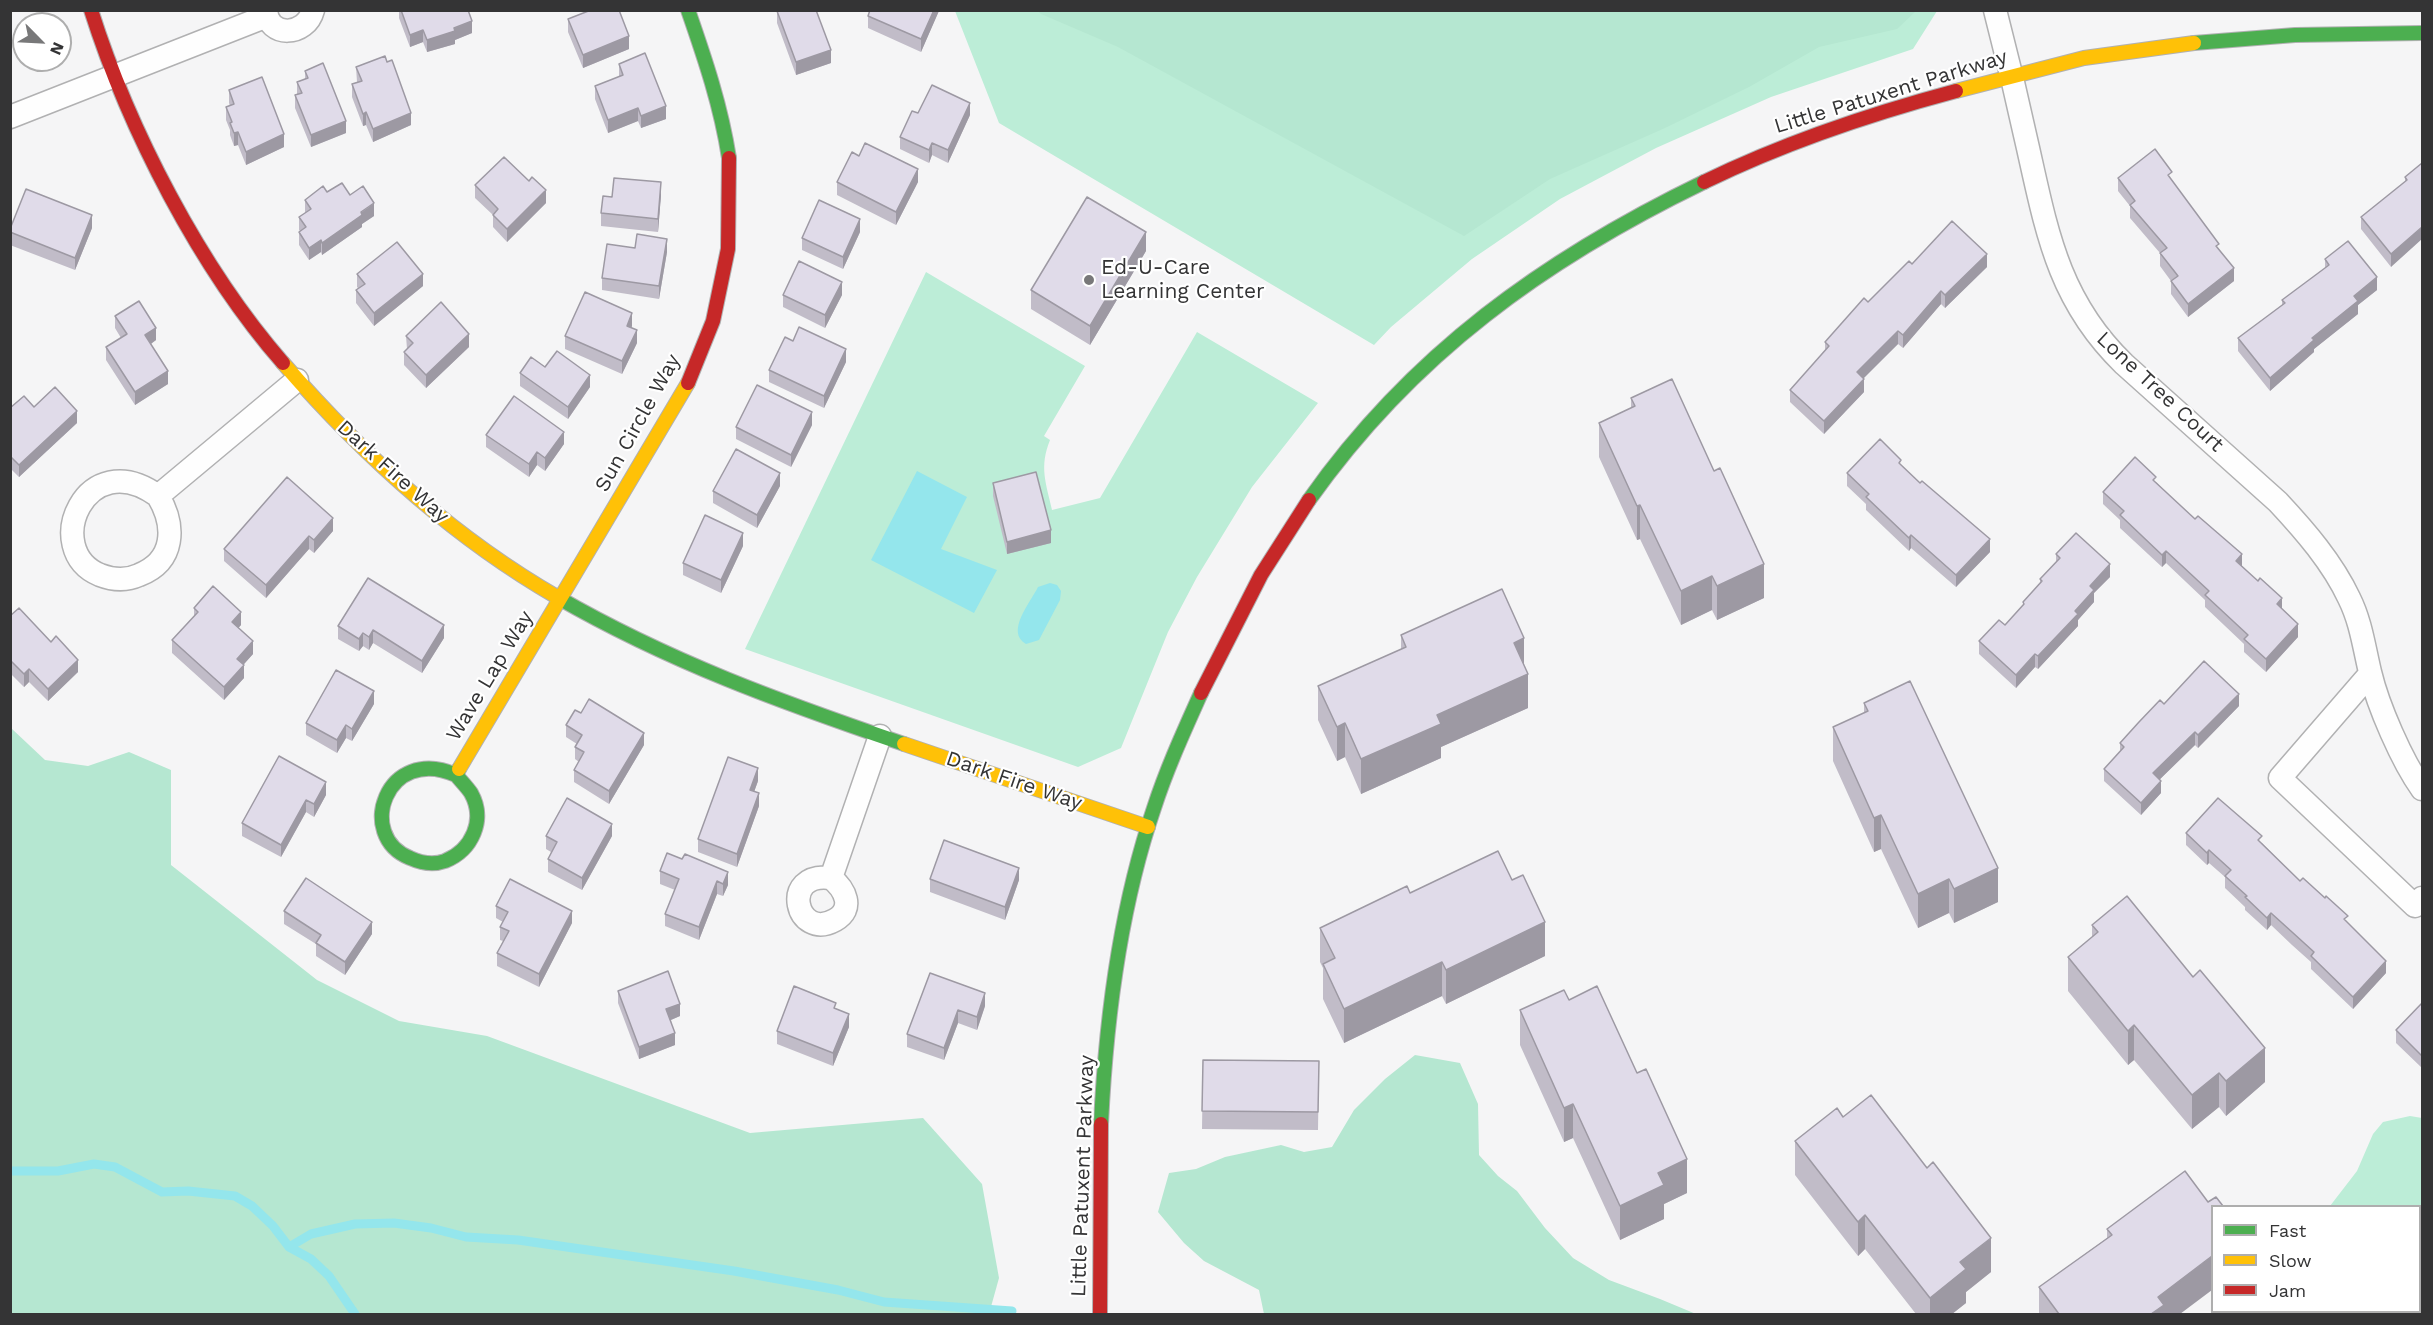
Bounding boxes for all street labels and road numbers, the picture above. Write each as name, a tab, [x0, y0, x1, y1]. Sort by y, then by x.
street label: Little Patuxent Parkway	[1771, 45, 2011, 139]
street label: Lone Tree Court	[2091, 327, 2229, 457]
street label: Sun Circle Way	[590, 350, 686, 496]
street label: Dark Fire Way	[332, 415, 454, 529]
street label: Wave Lap Way	[441, 606, 539, 746]
street label: Dark Fire Way	[943, 746, 1085, 816]
street label: Little Patuxent Parkway	[1066, 1054, 1100, 1298]

